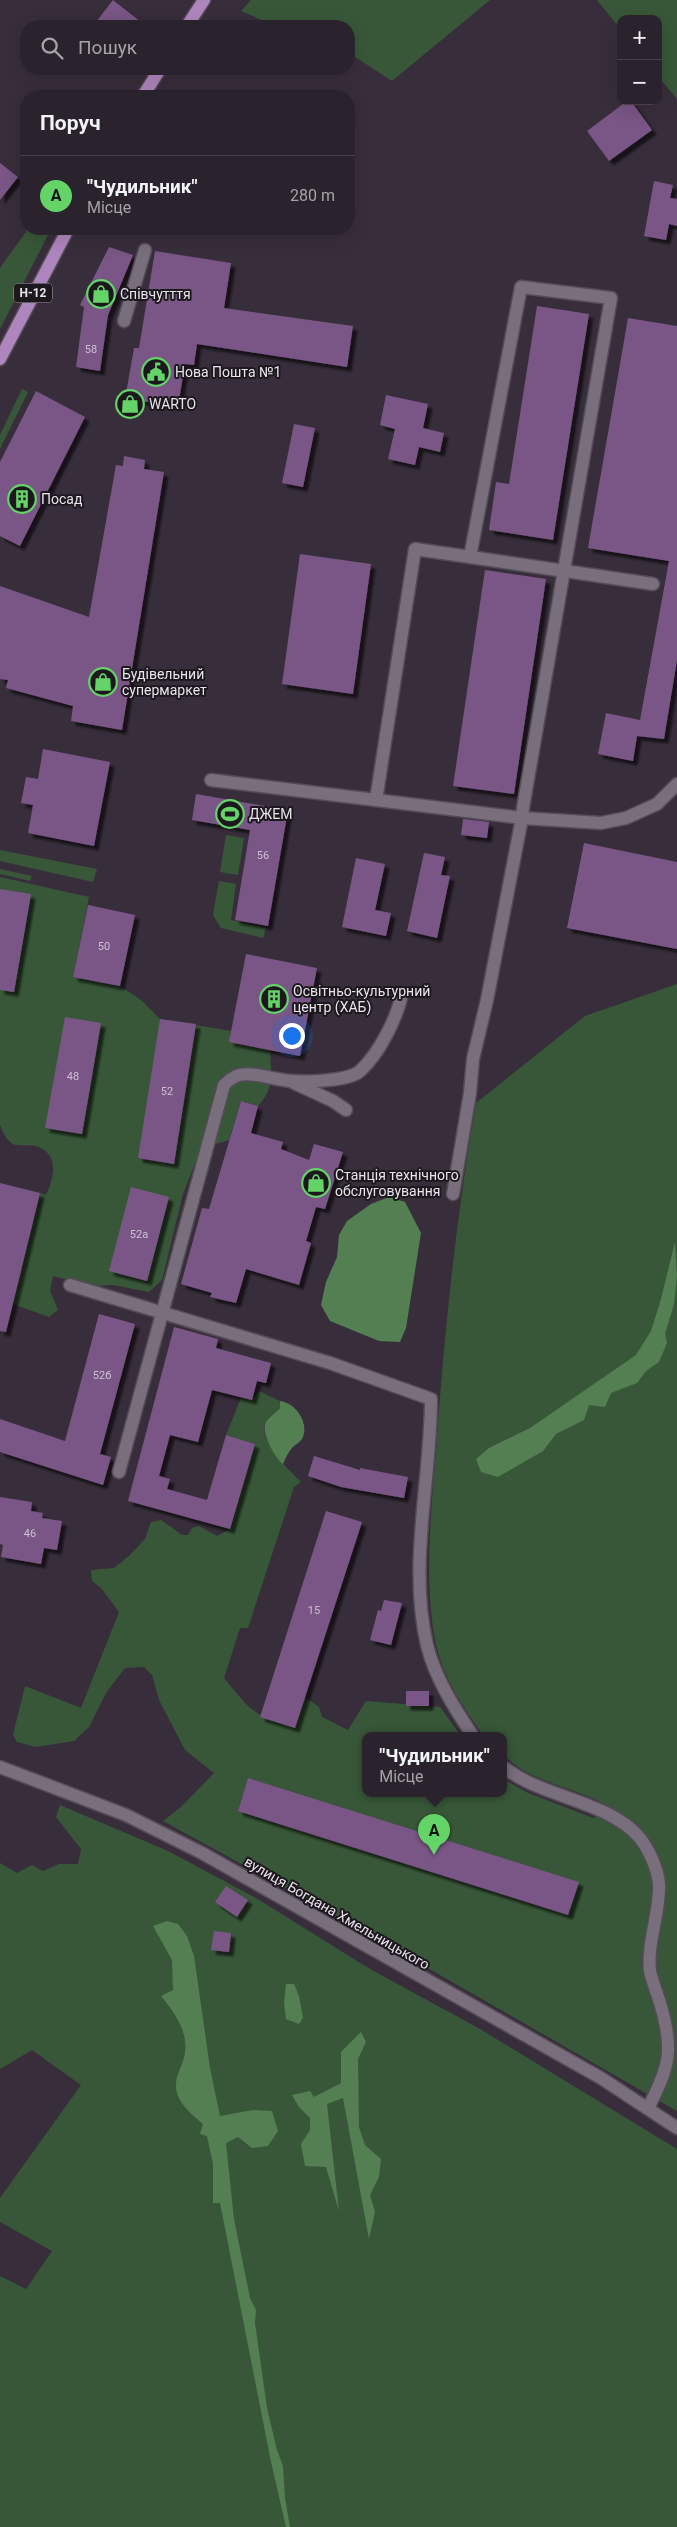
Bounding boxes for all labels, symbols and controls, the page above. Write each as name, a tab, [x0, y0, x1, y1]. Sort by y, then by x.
map controls	[617, 15, 662, 105]
button: +	[617, 15, 662, 60]
search box	[20, 20, 355, 75]
icon: search	[38, 34, 66, 62]
text: Пошук	[78, 36, 137, 59]
button: −	[617, 60, 662, 105]
text: Поруч	[40, 111, 101, 135]
text: "Чудильник"	[87, 175, 198, 198]
text: A	[51, 186, 61, 205]
text: 280 m	[290, 186, 335, 205]
text: Місце	[87, 198, 131, 217]
shop icon: Співчутття	[86, 279, 116, 309]
road number: Н-12	[14, 284, 52, 302]
place label: Співчутття	[120, 286, 191, 302]
house number: 58	[85, 343, 97, 356]
public building icon: Нова Пошта №1	[141, 357, 171, 387]
place label: Нова Пошта №1	[175, 364, 281, 380]
shop icon: WARTO	[115, 389, 145, 419]
place label: WARTO	[149, 396, 196, 412]
building icon: Посад	[7, 484, 37, 514]
place label: Посад	[41, 491, 83, 507]
place label: Будівельний супермаркет	[122, 666, 207, 698]
shop icon: Будівельний супермаркет	[88, 667, 118, 697]
sports icon: ДЖЕМ	[215, 799, 245, 829]
place label: ДЖЕМ	[249, 806, 292, 822]
house number: 56	[257, 849, 269, 862]
house number: 50	[98, 940, 110, 953]
place label: Освітньо-культурний центр (ХАБ)	[293, 983, 430, 1016]
building icon: Освітньо-культурний центр (ХАБ)	[259, 984, 289, 1014]
your location	[279, 1023, 305, 1049]
house number: 48	[67, 1070, 79, 1083]
house number: 52	[161, 1085, 173, 1098]
place label: Cтанція технічного обслуговування	[335, 1167, 459, 1199]
shop icon: Cтанція технічного обслуговування	[301, 1168, 331, 1198]
house number: 52а	[130, 1228, 148, 1241]
house number: 52б	[93, 1369, 111, 1382]
house number: 46	[24, 1527, 36, 1540]
house number: 15	[308, 1604, 320, 1617]
popup	[362, 1732, 507, 1797]
text: "Чудильник"	[379, 1744, 490, 1767]
text: Місце	[379, 1767, 423, 1786]
pin: A	[418, 1814, 450, 1855]
street label: вулиця Богдана Хмельницького	[242, 1853, 432, 1973]

